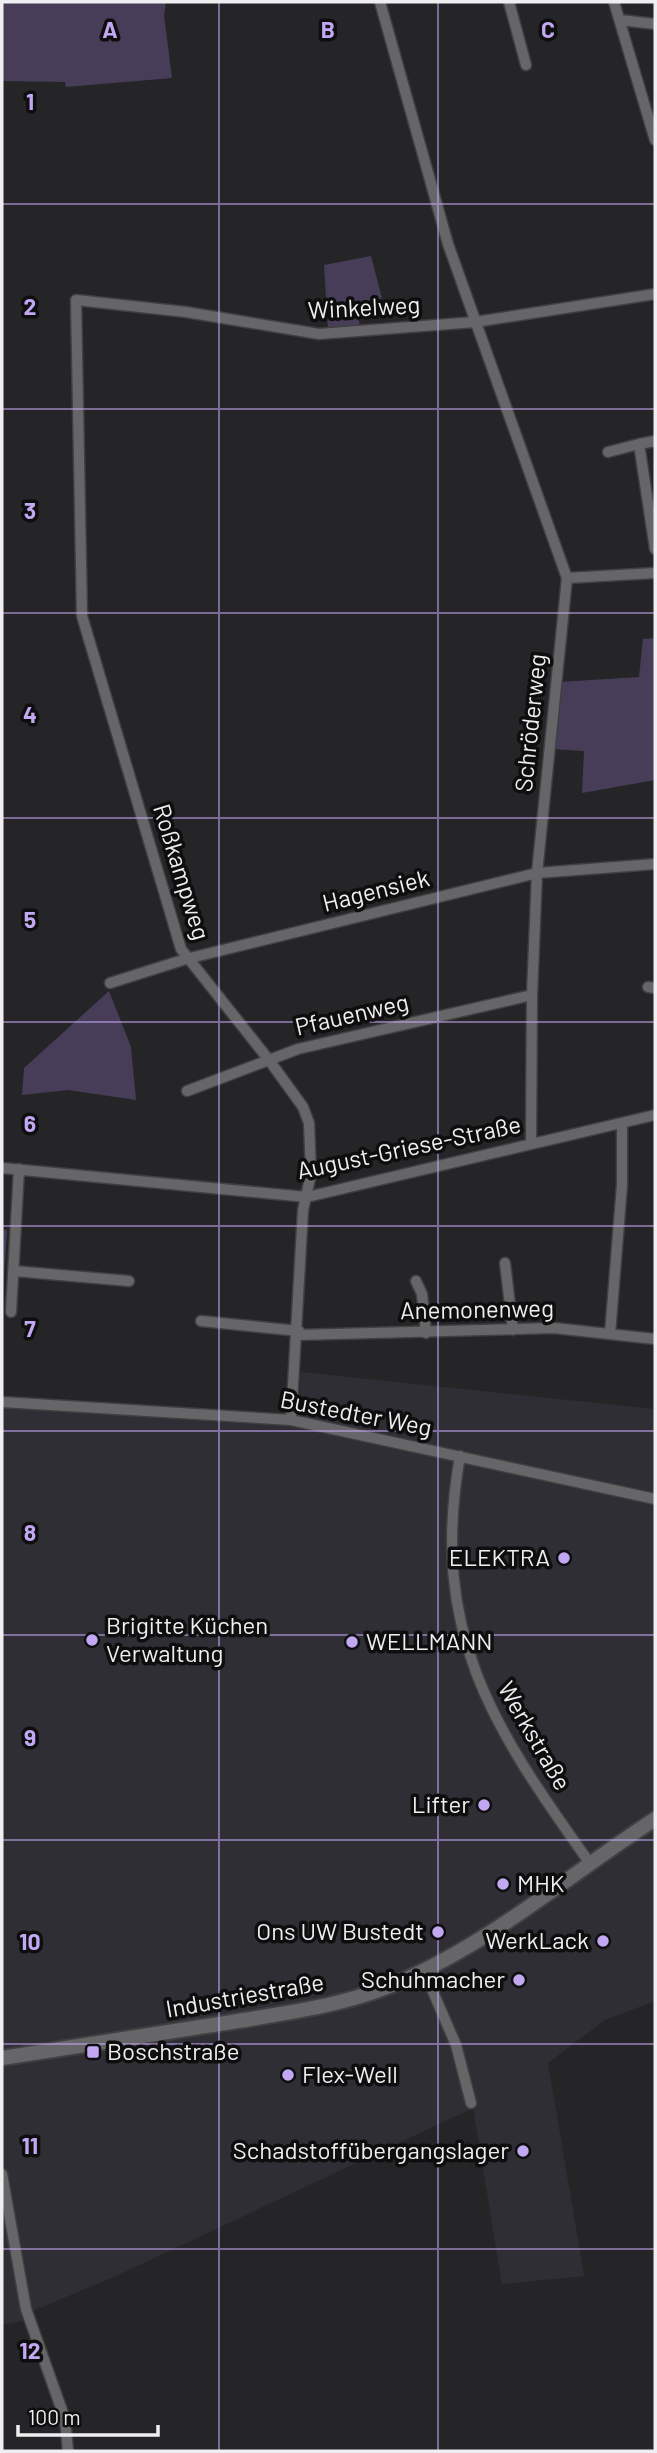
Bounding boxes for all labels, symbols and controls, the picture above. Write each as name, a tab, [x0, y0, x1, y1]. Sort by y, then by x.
text: A	[102, 15, 118, 43]
text: B	[321, 15, 335, 43]
text: C	[541, 15, 555, 43]
text: 1	[26, 87, 34, 115]
street label: Winkelweg	[307, 289, 421, 324]
text: 2	[24, 292, 36, 320]
text: 3	[24, 496, 36, 524]
street label: Schröderweg	[508, 652, 551, 793]
text: 4	[23, 700, 37, 728]
street label: Roßkampweg	[148, 800, 217, 943]
street label: Hagensiek	[319, 862, 432, 917]
text: 5	[24, 905, 36, 933]
street label: Pfauenweg	[292, 986, 411, 1041]
text: 6	[24, 1109, 36, 1137]
street label: August-Griese-Straße	[294, 1109, 523, 1184]
street label: Anemonenweg	[400, 1293, 554, 1324]
text: 7	[24, 1314, 36, 1342]
street label: Bustedter Weg	[278, 1384, 434, 1441]
text: 8	[24, 1518, 36, 1546]
place label: ELEKTRA	[449, 1542, 550, 1571]
marker: ELEKTRA	[556, 1550, 572, 1566]
place label: Brigitte Küchen Verwaltung	[106, 1610, 268, 1667]
place label: WELLMANN	[366, 1626, 492, 1655]
marker: Brigitte Küchen Verwaltung	[84, 1632, 100, 1648]
marker: WELLMANN	[344, 1634, 360, 1650]
street label: Werkstraße	[493, 1676, 578, 1795]
text: 9	[24, 1723, 36, 1751]
place label: Lifter	[412, 1789, 470, 1818]
marker: Lifter	[476, 1797, 492, 1813]
place label: MHK	[517, 1868, 565, 1897]
marker: MHK	[495, 1876, 511, 1892]
place label: Ons UW Bustedt	[256, 1916, 424, 1945]
marker: Ons UW Bustedt	[430, 1924, 446, 1940]
place label: WerkLack	[485, 1925, 589, 1954]
text: 10	[19, 1927, 41, 1955]
marker: WerkLack	[595, 1933, 611, 1949]
place label: Schuhmacher	[361, 1964, 505, 1993]
street label: Industriestraße	[163, 1966, 326, 2023]
marker: Schuhmacher	[511, 1972, 527, 1988]
place label: Boschstraße	[107, 2036, 239, 2065]
marker: Boschstraße	[85, 2044, 101, 2060]
place label: Flex-Well	[302, 2059, 398, 2088]
marker: Flex-Well	[280, 2067, 296, 2083]
text: 11	[22, 2131, 38, 2159]
place label: Schadstoffübergangslager	[233, 2135, 509, 2164]
marker: Schadstoffübergangslager	[515, 2143, 531, 2159]
text: 12	[19, 2336, 41, 2364]
scale bar	[18, 2394, 158, 2438]
text: 100 m	[28, 2404, 81, 2429]

